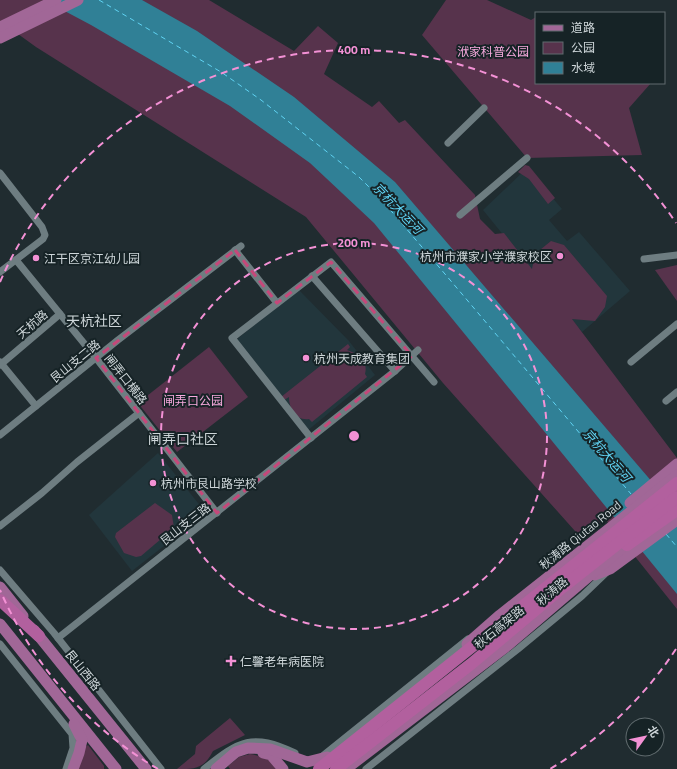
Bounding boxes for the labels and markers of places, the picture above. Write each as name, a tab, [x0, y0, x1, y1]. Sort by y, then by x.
place label: 杭州市濮家小学濮家校区	[420, 247, 552, 266]
place label: 江干区京江幼儿园	[44, 249, 140, 268]
marker: 杭州市濮家小学濮家校区	[555, 251, 565, 261]
marker: 江干区京江幼儿园	[31, 253, 41, 263]
place label: 杭州天成教育集团	[314, 349, 410, 368]
marker: 杭州天成教育集团	[301, 353, 311, 363]
centre of rings	[347, 429, 361, 443]
place label: 杭州市艮山路学校	[161, 474, 257, 493]
marker: 杭州市艮山路学校	[148, 478, 158, 488]
place label: 仁馨老年病医院	[240, 652, 324, 671]
marker: 仁馨老年病医院	[225, 655, 237, 667]

